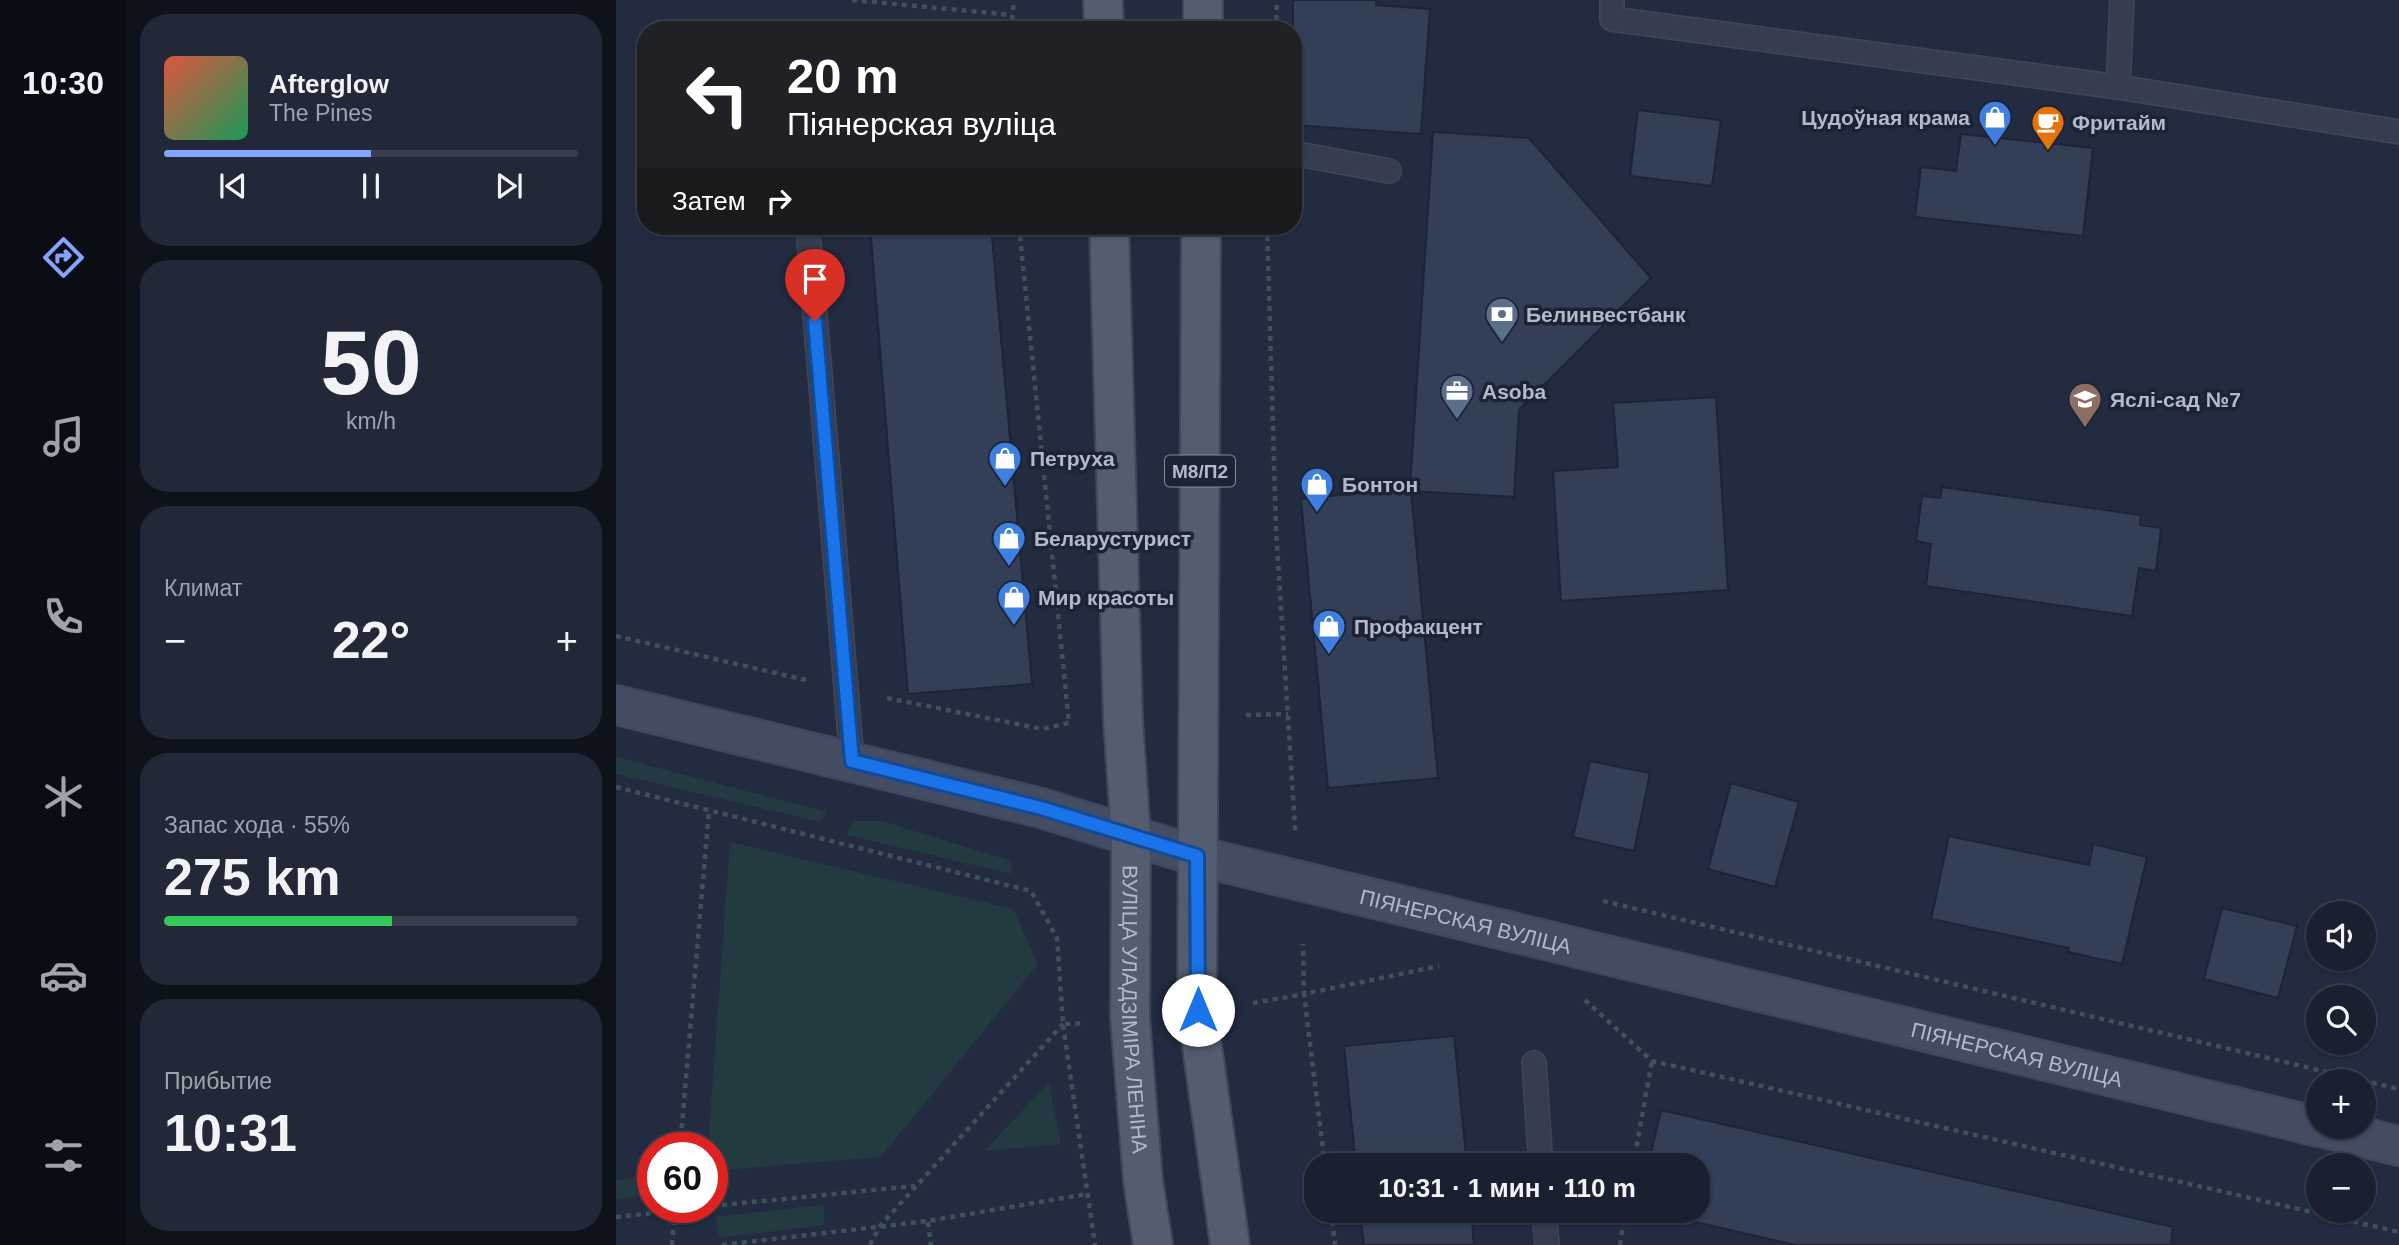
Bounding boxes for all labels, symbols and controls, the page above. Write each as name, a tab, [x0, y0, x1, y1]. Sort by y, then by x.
icon: left	[672, 49, 763, 140]
text: 20 m	[787, 49, 899, 103]
text: 10:30	[22, 65, 104, 101]
text: Afterglow	[269, 69, 389, 99]
shop icon: Цудоўная крама	[1976, 98, 2014, 147]
text: The Pines	[269, 100, 373, 126]
cafe icon: Фритайм	[2029, 103, 2067, 152]
text: Піянерская вуліца	[787, 106, 1056, 142]
place label: Цудоўная крама	[1801, 106, 1970, 129]
place label: Фритайм	[2072, 111, 2166, 134]
icon: previous	[214, 167, 252, 205]
icon: pause	[352, 167, 390, 205]
icon: next	[490, 167, 528, 205]
icon: right	[760, 182, 798, 220]
text: Затем	[672, 186, 746, 216]
icon: directions	[39, 233, 88, 282]
pin	[785, 249, 845, 321]
icon: arrive	[796, 260, 834, 298]
bank icon: Белинвестбанк	[1483, 295, 1521, 344]
place label: Белинвестбанк	[1526, 303, 1686, 326]
text: 50	[320, 312, 422, 413]
office icon: Asoba	[1438, 372, 1476, 421]
place label: Asoba	[1482, 380, 1547, 403]
school or university icon: Яслі-сад №7	[2066, 380, 2104, 429]
place label: Яслі-сад №7	[2110, 388, 2241, 411]
text: km/h	[346, 408, 396, 434]
icon: music	[39, 412, 88, 461]
shop icon: Петруха	[986, 439, 1024, 488]
place label: Петруха	[1030, 447, 1115, 470]
road number: М8/П2	[1165, 456, 1235, 486]
shop icon: Бонтон	[1298, 465, 1336, 514]
place label: Бонтон	[1342, 473, 1418, 496]
shop icon: Беларустурист	[990, 519, 1028, 568]
place label: Беларустурист	[1034, 527, 1191, 550]
text: Климат	[164, 575, 242, 601]
shop icon: Мир красоты	[995, 578, 1033, 627]
place label: Мир красоты	[1038, 586, 1174, 609]
icon: phone	[39, 592, 88, 641]
shop icon: Профакцент	[1310, 607, 1348, 656]
text: 22°	[332, 611, 410, 669]
place label: Профакцент	[1354, 615, 1483, 638]
text: −	[164, 620, 186, 662]
text: +	[556, 620, 578, 662]
icon: climate	[39, 772, 88, 821]
text: Запас хода · 55%	[164, 812, 350, 838]
text: 275 km	[164, 848, 340, 906]
street label: ВУЛІЦА УЛАДЗІМІРА ЛЕНІНА	[1118, 865, 1152, 1154]
street label: ПІЯНЕРСКАЯ ВУЛІЦА	[1358, 884, 1574, 958]
map controls	[2306, 901, 2376, 1223]
button: sound	[2306, 901, 2376, 971]
icon: car	[39, 951, 88, 1000]
position arrow	[1161, 973, 1235, 1047]
button: search	[2306, 985, 2376, 1055]
street label: ПІЯНЕРСКАЯ ВУЛІЦА	[1909, 1017, 2125, 1091]
text: Прибытие	[164, 1068, 272, 1094]
button: +	[2306, 1069, 2376, 1139]
text: 10:31	[164, 1104, 297, 1162]
icon: filters	[39, 1131, 88, 1180]
speed limit sign: 60	[637, 1132, 728, 1223]
button: −	[2306, 1153, 2376, 1223]
text: 10:31 · 1 мин · 110 m	[1378, 1173, 1636, 1203]

